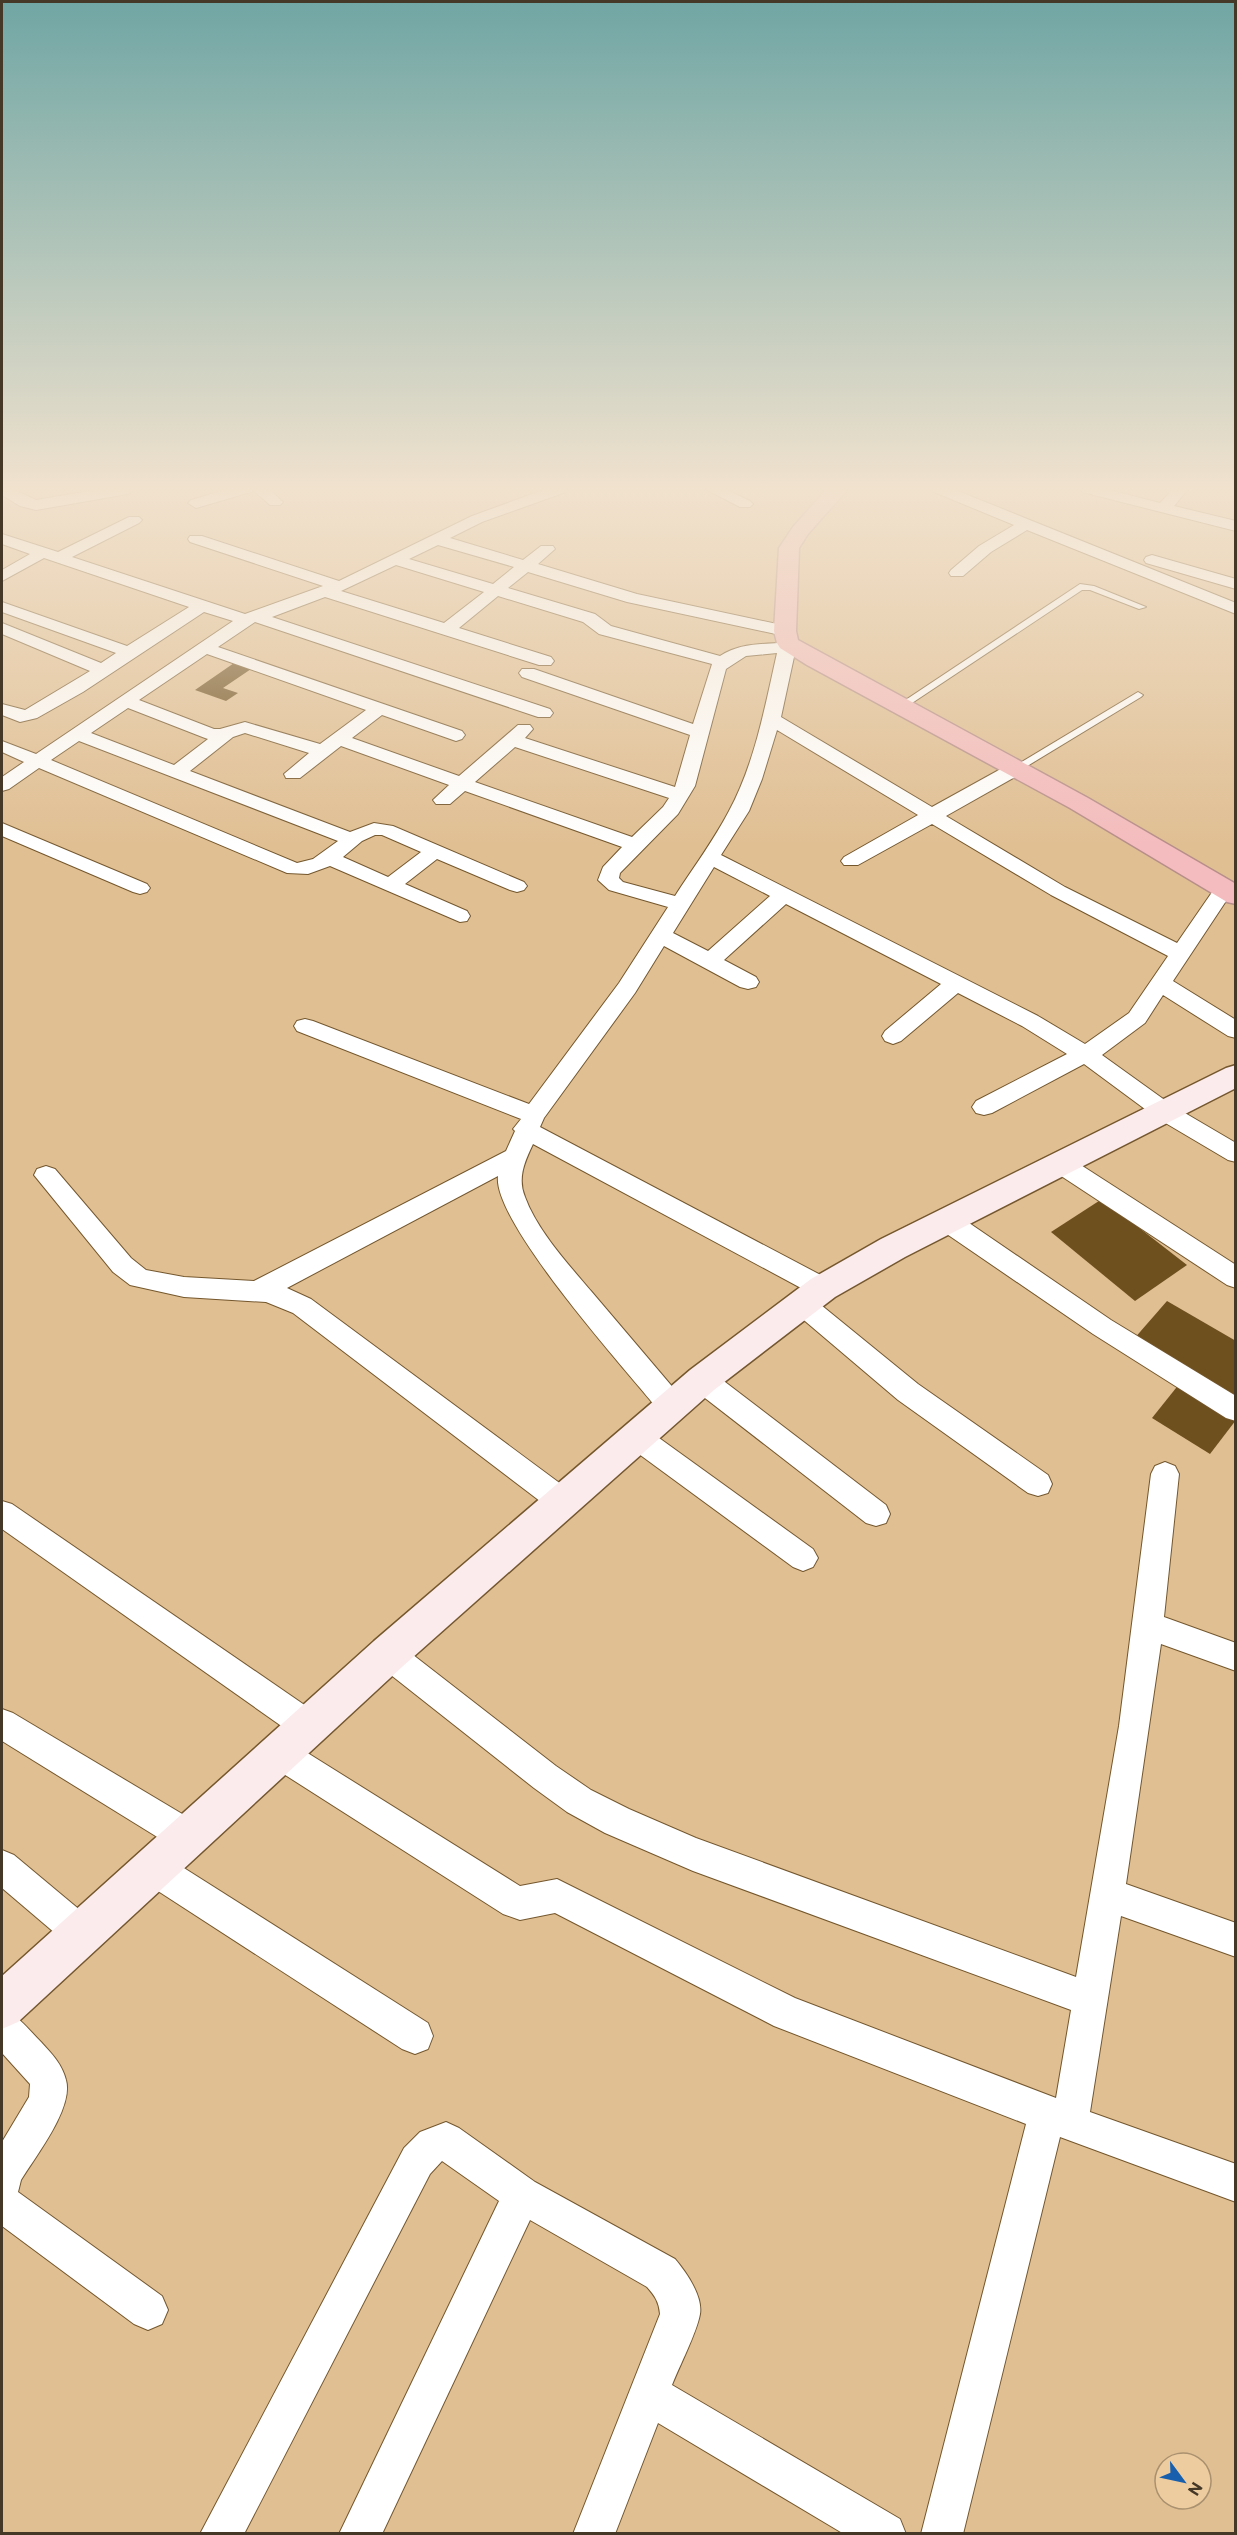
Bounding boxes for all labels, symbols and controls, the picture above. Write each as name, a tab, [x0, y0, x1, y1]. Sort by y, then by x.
north arrow	[1153, 2451, 1213, 2511]
text: N	[1185, 2479, 1207, 2500]

